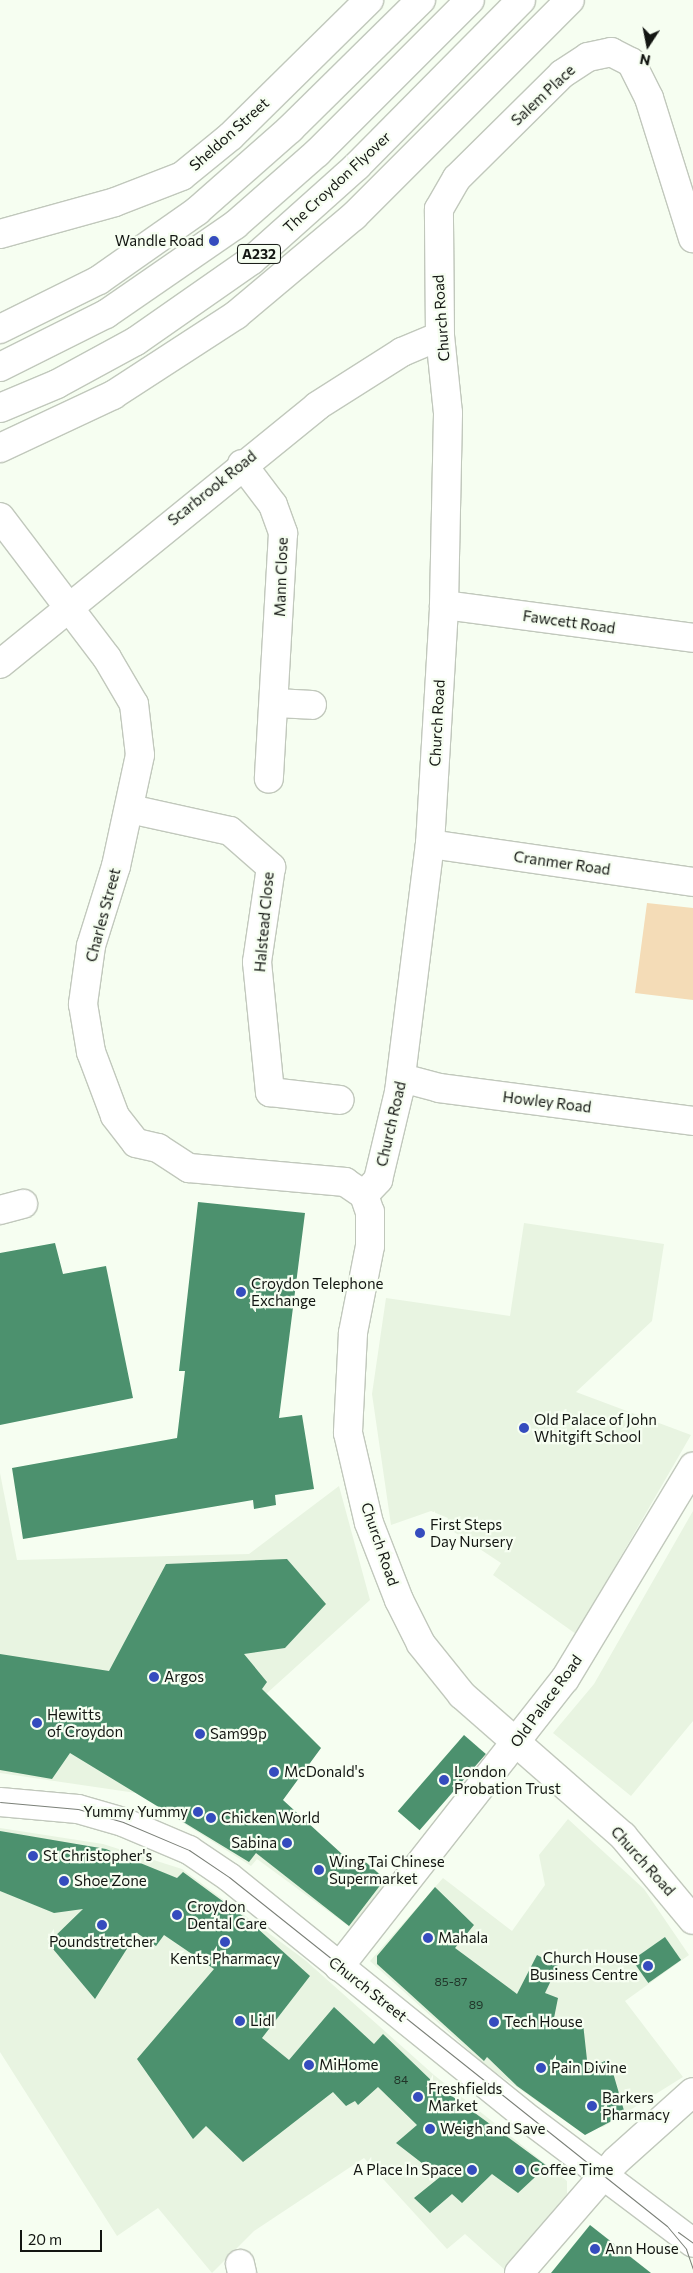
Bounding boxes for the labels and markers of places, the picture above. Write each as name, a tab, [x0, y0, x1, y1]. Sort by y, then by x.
place label: Wandle Road	[115, 232, 204, 250]
marker: Wandle Road	[208, 235, 220, 247]
place label: Croydon Telephone Exchange	[251, 1274, 383, 1309]
marker: Croydon Telephone Exchange	[235, 1286, 247, 1298]
place label: Old Palace of John Whitgift School	[534, 1410, 657, 1445]
marker: Old Palace of John Whitgift School	[518, 1422, 530, 1434]
place label: First Steps Day Nursery	[430, 1515, 513, 1550]
marker: First Steps Day Nursery	[414, 1527, 426, 1539]
place label: Argos	[164, 1668, 204, 1686]
marker: Argos	[148, 1671, 160, 1683]
place label: Hewitts of Croydon	[47, 1705, 123, 1740]
marker: Hewitts of Croydon	[31, 1717, 43, 1729]
place label: Sam99p	[210, 1725, 267, 1743]
marker: Sam99p	[194, 1728, 206, 1740]
place label: London Probation Trust	[454, 1762, 561, 1797]
place label: McDonald's	[284, 1763, 365, 1781]
marker: McDonald's	[268, 1766, 280, 1778]
marker: London Probation Trust	[438, 1774, 450, 1786]
place label: Yummy Yummy	[83, 1803, 188, 1821]
marker: Yummy Yummy	[192, 1806, 204, 1818]
place label: Chicken World	[221, 1809, 320, 1827]
marker: Chicken World	[205, 1812, 217, 1824]
place label: Sabina	[231, 1834, 277, 1852]
marker: Sabina	[281, 1837, 293, 1849]
place label: St Christopher's	[43, 1847, 152, 1865]
marker: St Christopher's	[27, 1850, 39, 1862]
place label: Wing Tai Chinese Supermarket	[329, 1852, 445, 1887]
marker: Wing Tai Chinese Supermarket	[313, 1864, 325, 1876]
place label: Shoe Zone	[74, 1872, 147, 1890]
marker: Shoe Zone	[58, 1875, 70, 1887]
place label: Croydon Dental Care	[187, 1897, 267, 1932]
marker: Croydon Dental Care	[171, 1909, 183, 1921]
marker: Poundstretcher	[96, 1919, 108, 1931]
place label: Mahala	[438, 1929, 488, 1947]
marker: Mahala	[422, 1932, 434, 1944]
place label: Poundstretcher	[49, 1933, 155, 1951]
marker: Kents Pharmacy	[219, 1936, 231, 1948]
place label: Church House Business Centre	[530, 1948, 638, 1983]
place label: Kents Pharmacy	[170, 1950, 280, 1968]
marker: Church House Business Centre	[642, 1960, 654, 1972]
place label: Lidl	[250, 2012, 275, 2030]
place label: Tech House	[504, 2013, 583, 2031]
marker: Lidl	[234, 2015, 246, 2027]
marker: Tech House	[488, 2016, 500, 2028]
place label: MiHome	[319, 2056, 378, 2074]
marker: MiHome	[303, 2059, 315, 2071]
place label: Pain Divine	[551, 2059, 627, 2077]
marker: Pain Divine	[535, 2062, 547, 2074]
place label: Freshfields Market	[428, 2079, 502, 2114]
place label: Barkers Pharmacy	[602, 2088, 670, 2123]
marker: Freshfields Market	[412, 2091, 424, 2103]
marker: Barkers Pharmacy	[586, 2100, 598, 2112]
place label: Weigh and Save	[440, 2120, 545, 2138]
marker: Weigh and Save	[424, 2123, 436, 2135]
place label: A Place In Space	[353, 2161, 462, 2179]
place label: Coffee Time	[530, 2161, 613, 2179]
marker: A Place In Space	[466, 2164, 478, 2176]
marker: Coffee Time	[514, 2164, 526, 2176]
place label: Ann House	[605, 2240, 679, 2258]
marker: Ann House	[589, 2243, 601, 2255]

